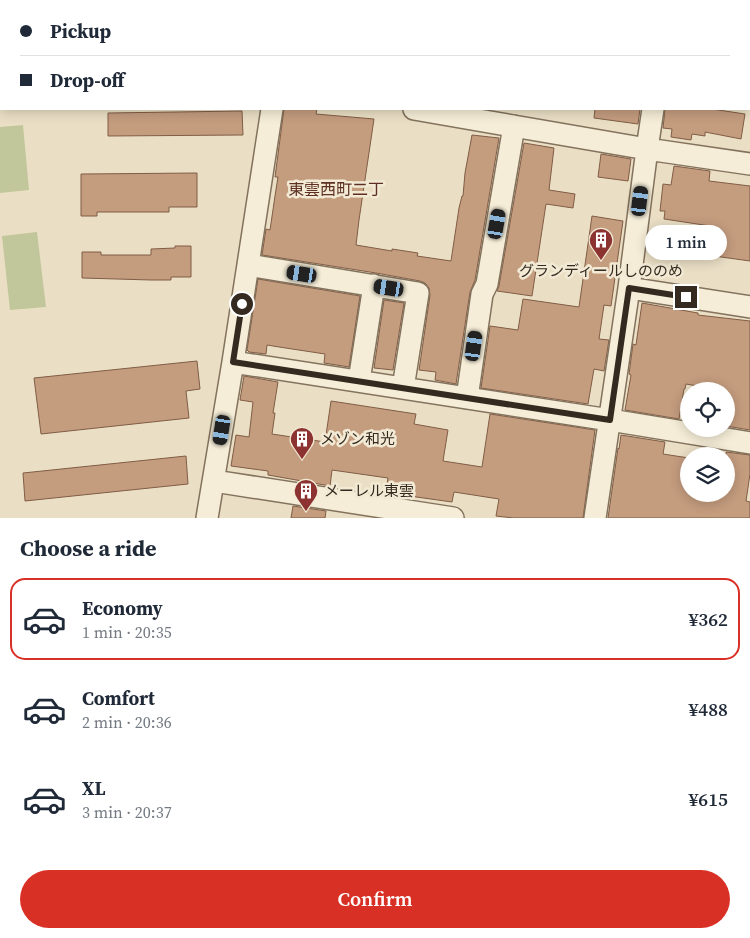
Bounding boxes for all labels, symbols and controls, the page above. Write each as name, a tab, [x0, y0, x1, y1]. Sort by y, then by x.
text: Pickup	[50, 18, 111, 44]
text: Drop-off	[50, 67, 124, 93]
district label: 東雲西町二丁	[288, 178, 384, 200]
car	[630, 185, 649, 217]
car	[487, 208, 506, 240]
callout: 1 min	[645, 224, 727, 260]
building icon: グランディールしののめ	[588, 227, 614, 261]
text: 1 min	[665, 231, 707, 253]
place label: グランディールしののめ	[519, 260, 683, 281]
car	[286, 264, 317, 284]
car	[373, 278, 404, 298]
route end	[675, 286, 697, 308]
route start	[231, 293, 253, 315]
car	[464, 330, 483, 362]
map controls	[680, 382, 735, 502]
button: locate	[680, 382, 735, 437]
car	[212, 414, 231, 446]
building icon: メゾン和光	[289, 426, 315, 460]
place label: メゾン和光	[320, 428, 395, 449]
button: layers	[680, 447, 735, 502]
building icon: メーレル東雲	[293, 478, 319, 512]
place label: メーレル東雲	[324, 480, 414, 501]
text: Choose a ride	[20, 533, 157, 563]
text: Economy	[82, 595, 163, 621]
icon: car	[22, 597, 67, 642]
text: ¥362	[688, 606, 728, 632]
text: 1 min · 20:35	[82, 621, 172, 643]
text: Comfort	[82, 685, 155, 711]
icon: car	[22, 687, 67, 732]
text: ¥488	[688, 696, 728, 722]
text: 2 min · 20:36	[82, 711, 172, 733]
text: XL	[82, 775, 105, 801]
icon: car	[22, 777, 67, 822]
text: ¥615	[688, 786, 728, 812]
text: 3 min · 20:37	[82, 801, 172, 823]
button: Confirm	[20, 870, 730, 928]

